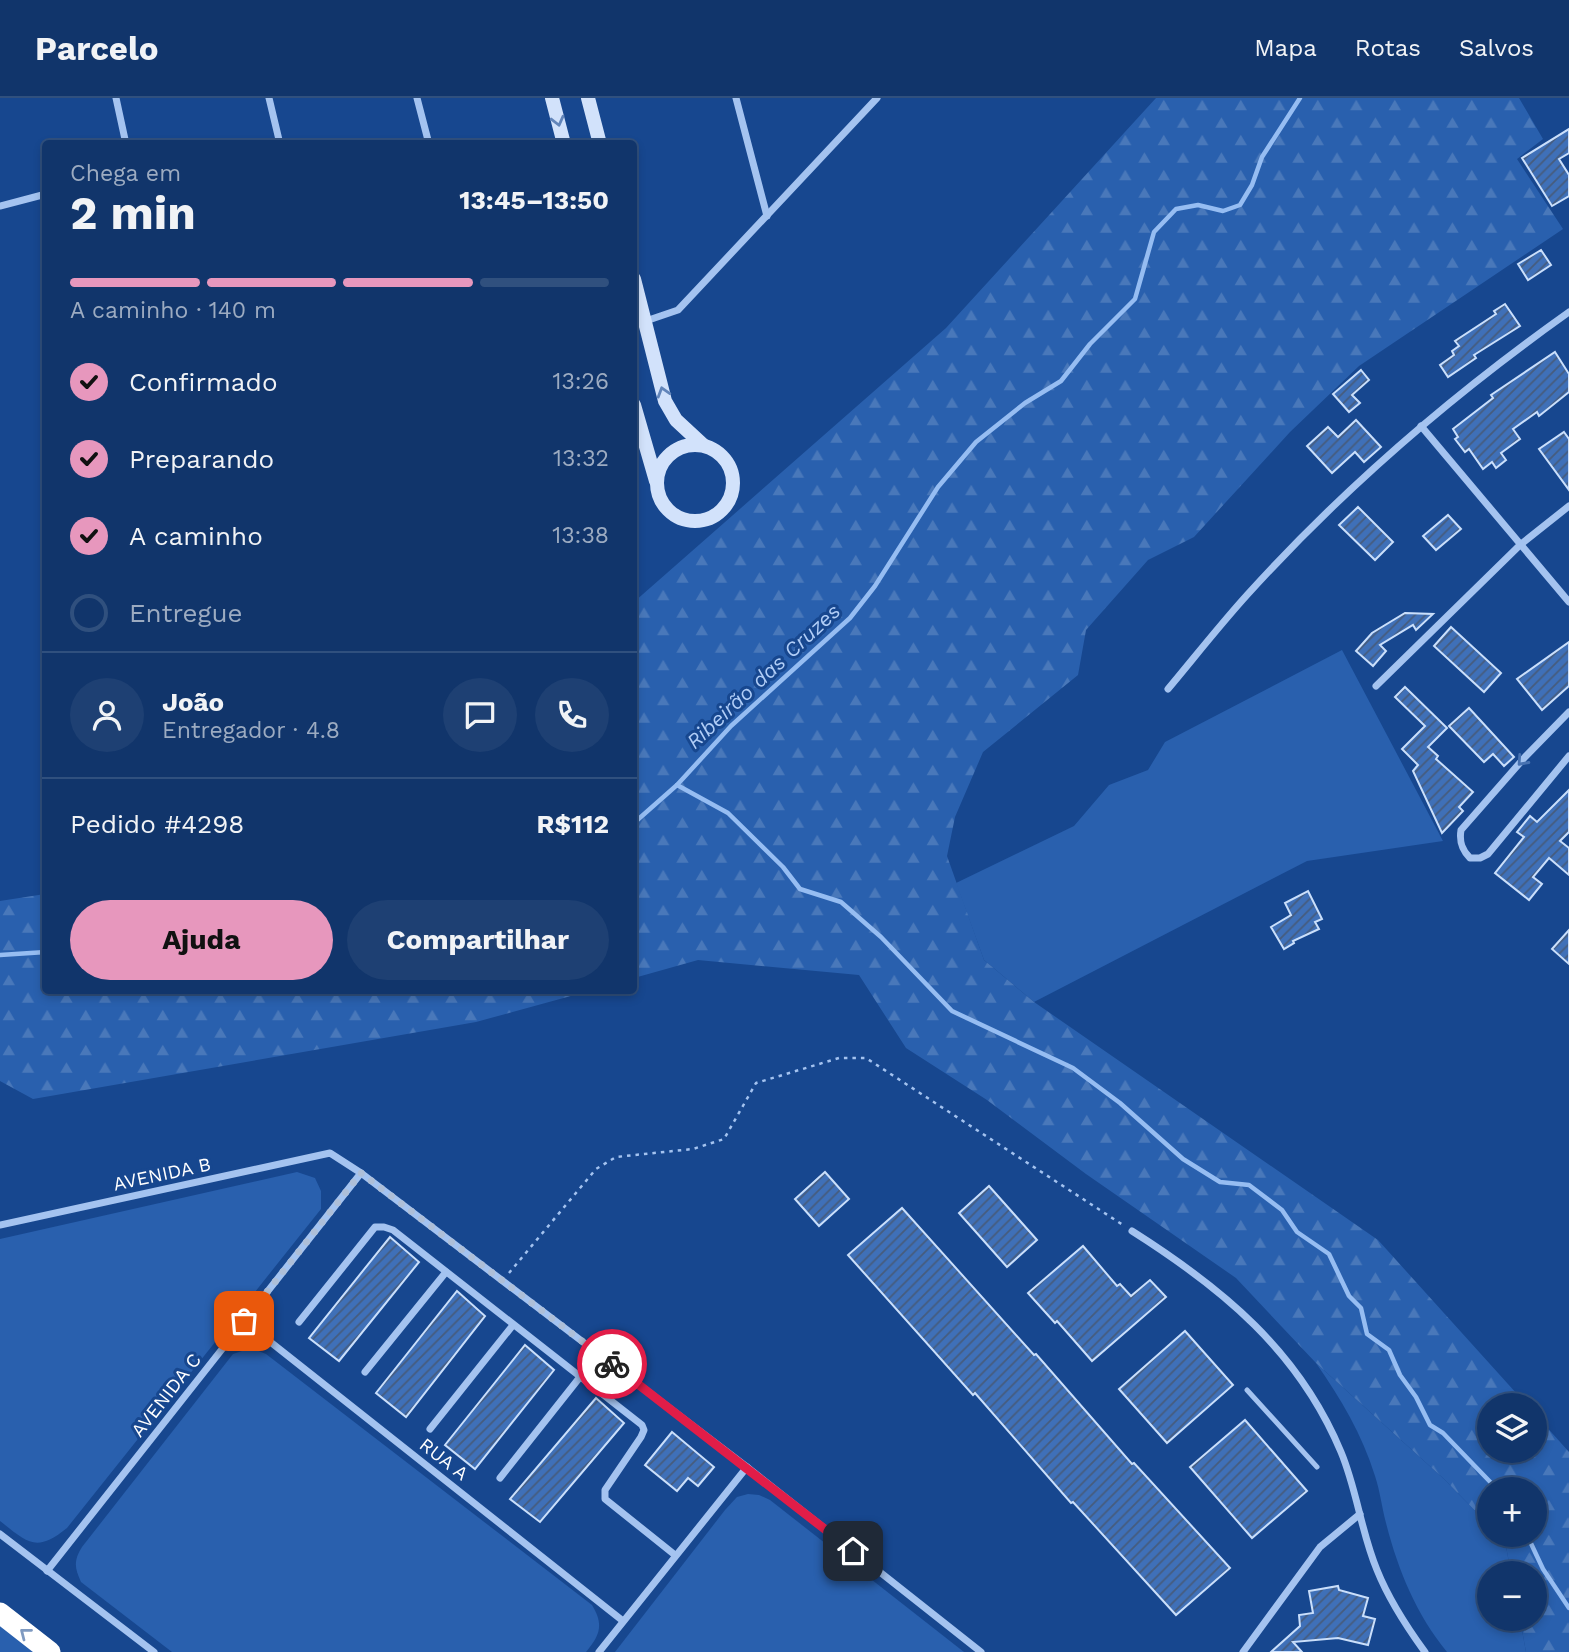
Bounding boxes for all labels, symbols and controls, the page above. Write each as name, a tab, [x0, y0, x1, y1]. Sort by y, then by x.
text: Parcelo	[35, 29, 159, 68]
text: Mapa	[1254, 34, 1317, 62]
text: Rotas	[1355, 34, 1421, 62]
text: Salvos	[1459, 34, 1534, 62]
one-way arrow	[550, 115, 564, 127]
text: Chega em	[70, 160, 181, 187]
text: 13:45–13:50	[459, 185, 609, 215]
text: 2 min	[70, 186, 196, 240]
text: A caminho · 140 m	[70, 297, 276, 324]
icon: check	[70, 363, 108, 401]
text: Confirmado	[129, 367, 278, 397]
text: 13:26	[552, 368, 609, 395]
one-way arrow	[656, 386, 671, 398]
icon: check	[70, 440, 108, 478]
text: Preparando	[129, 444, 274, 474]
text: 13:32	[553, 445, 609, 472]
icon: check	[70, 517, 108, 555]
text: A caminho	[129, 521, 263, 551]
text: 13:38	[552, 522, 609, 549]
text: Entregue	[129, 598, 242, 628]
water label: Ribeirão das Cruzes	[681, 598, 845, 754]
button: person	[70, 678, 144, 752]
button: chat	[443, 678, 517, 752]
button: phone	[535, 678, 609, 752]
text: João	[162, 687, 224, 717]
text: Entregador · 4.8	[162, 717, 340, 744]
one-way arrow	[1517, 753, 1530, 766]
text: Pedido #4298	[70, 809, 244, 839]
text: R$112	[537, 809, 609, 839]
button: Ajuda	[70, 900, 333, 980]
button: Compartilhar	[347, 900, 609, 980]
street label: AVENIDA B	[111, 1152, 213, 1196]
pin	[214, 1291, 274, 1351]
icon: bag	[225, 1302, 263, 1340]
courier	[577, 1329, 647, 1399]
icon: bike	[593, 1345, 631, 1383]
street label: AVENIDA C	[126, 1349, 206, 1441]
map controls	[1477, 1393, 1547, 1631]
button: layers	[1477, 1393, 1547, 1463]
street label: RUA A	[415, 1433, 473, 1485]
button: +	[1477, 1477, 1547, 1547]
pin	[823, 1521, 883, 1581]
icon: home	[834, 1532, 872, 1570]
button: −	[1477, 1561, 1547, 1631]
one-way arrow	[20, 1628, 33, 1641]

